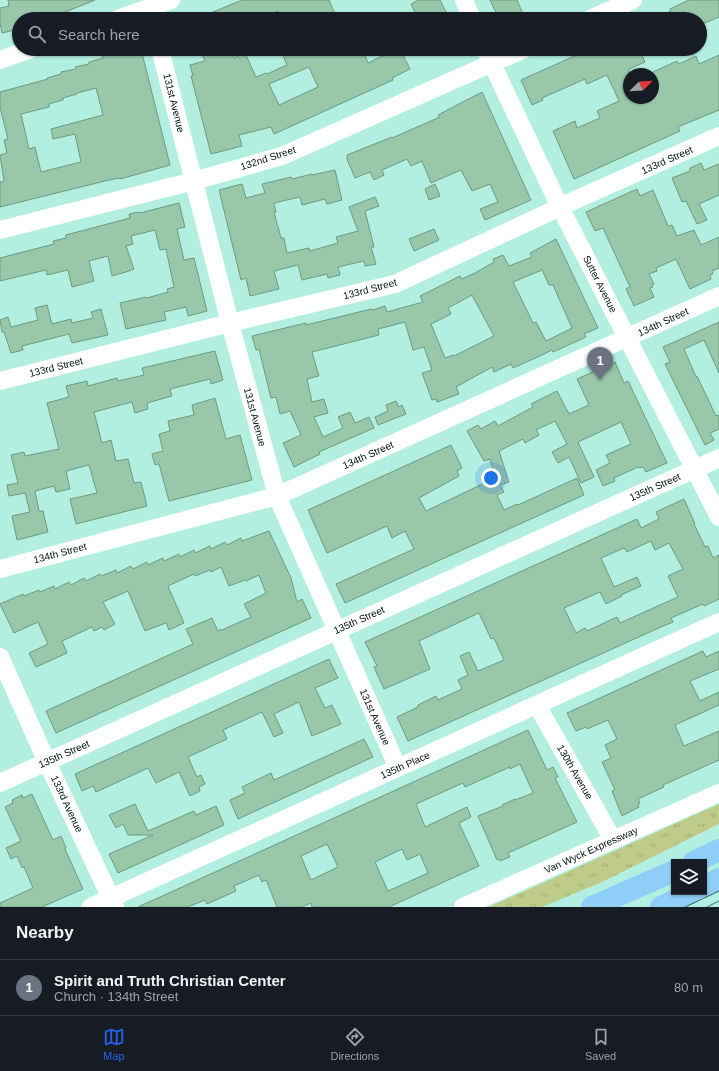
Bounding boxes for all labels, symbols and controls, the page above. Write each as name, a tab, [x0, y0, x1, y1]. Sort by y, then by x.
search box	[12, 12, 707, 56]
icon: search	[26, 23, 48, 45]
text: Search here	[58, 26, 140, 43]
north arrow	[623, 68, 659, 104]
street label: 131st Avenue	[161, 72, 187, 134]
street label: 132nd Street	[239, 144, 297, 172]
street label: 133rd Street	[640, 144, 695, 176]
street label: Sutter Avenue	[581, 254, 619, 315]
street label: 133rd Street	[342, 277, 398, 301]
street label: 134th Street	[636, 305, 690, 338]
pin: 1	[587, 347, 613, 380]
street label: 133rd Street	[28, 355, 84, 379]
street label: 131st Avenue	[242, 386, 268, 448]
street label: 134th Street	[341, 439, 395, 471]
your location	[481, 468, 501, 488]
street label: 135th Street	[628, 471, 682, 503]
street label: 134th Street	[32, 541, 88, 565]
street label: 135th Street	[332, 604, 386, 636]
street label: 131st Avenue	[358, 687, 392, 747]
street label: 135th Street	[37, 738, 91, 770]
street label: 130th Avenue	[555, 743, 595, 802]
street label: 135th Place	[379, 749, 432, 781]
street label: 133rd Avenue	[49, 774, 85, 835]
street label: Van Wyck Expressway	[543, 824, 639, 876]
map controls	[671, 859, 707, 895]
button: layers	[671, 859, 707, 895]
text: Nearby	[16, 923, 74, 942]
text: Spirit and Truth Christian Center	[54, 972, 286, 989]
text: 1	[25, 980, 33, 995]
text: 80 m	[674, 980, 703, 995]
text: Church · 134th Street	[54, 989, 178, 1004]
tab: Map	[103, 1026, 125, 1062]
tab: Directions	[330, 1026, 379, 1062]
tab: Saved	[585, 1026, 616, 1062]

